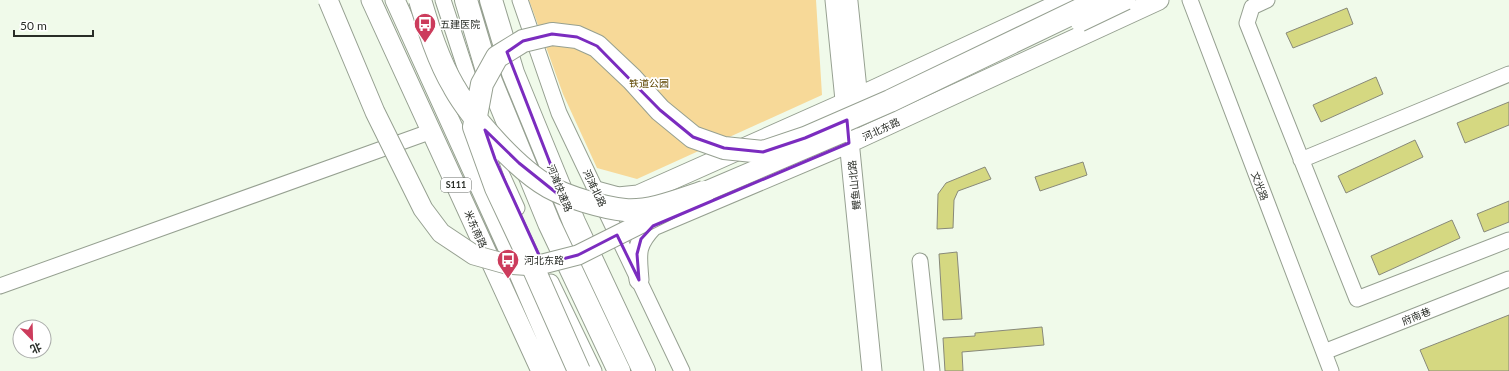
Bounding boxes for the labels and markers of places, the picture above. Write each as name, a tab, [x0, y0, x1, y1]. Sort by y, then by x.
bus stop icon: 五建医院	[412, 11, 438, 44]
place label: 五建医院	[440, 18, 480, 30]
bus stop icon: 河北东路	[495, 247, 521, 280]
place label: 河北东路	[524, 254, 564, 266]

